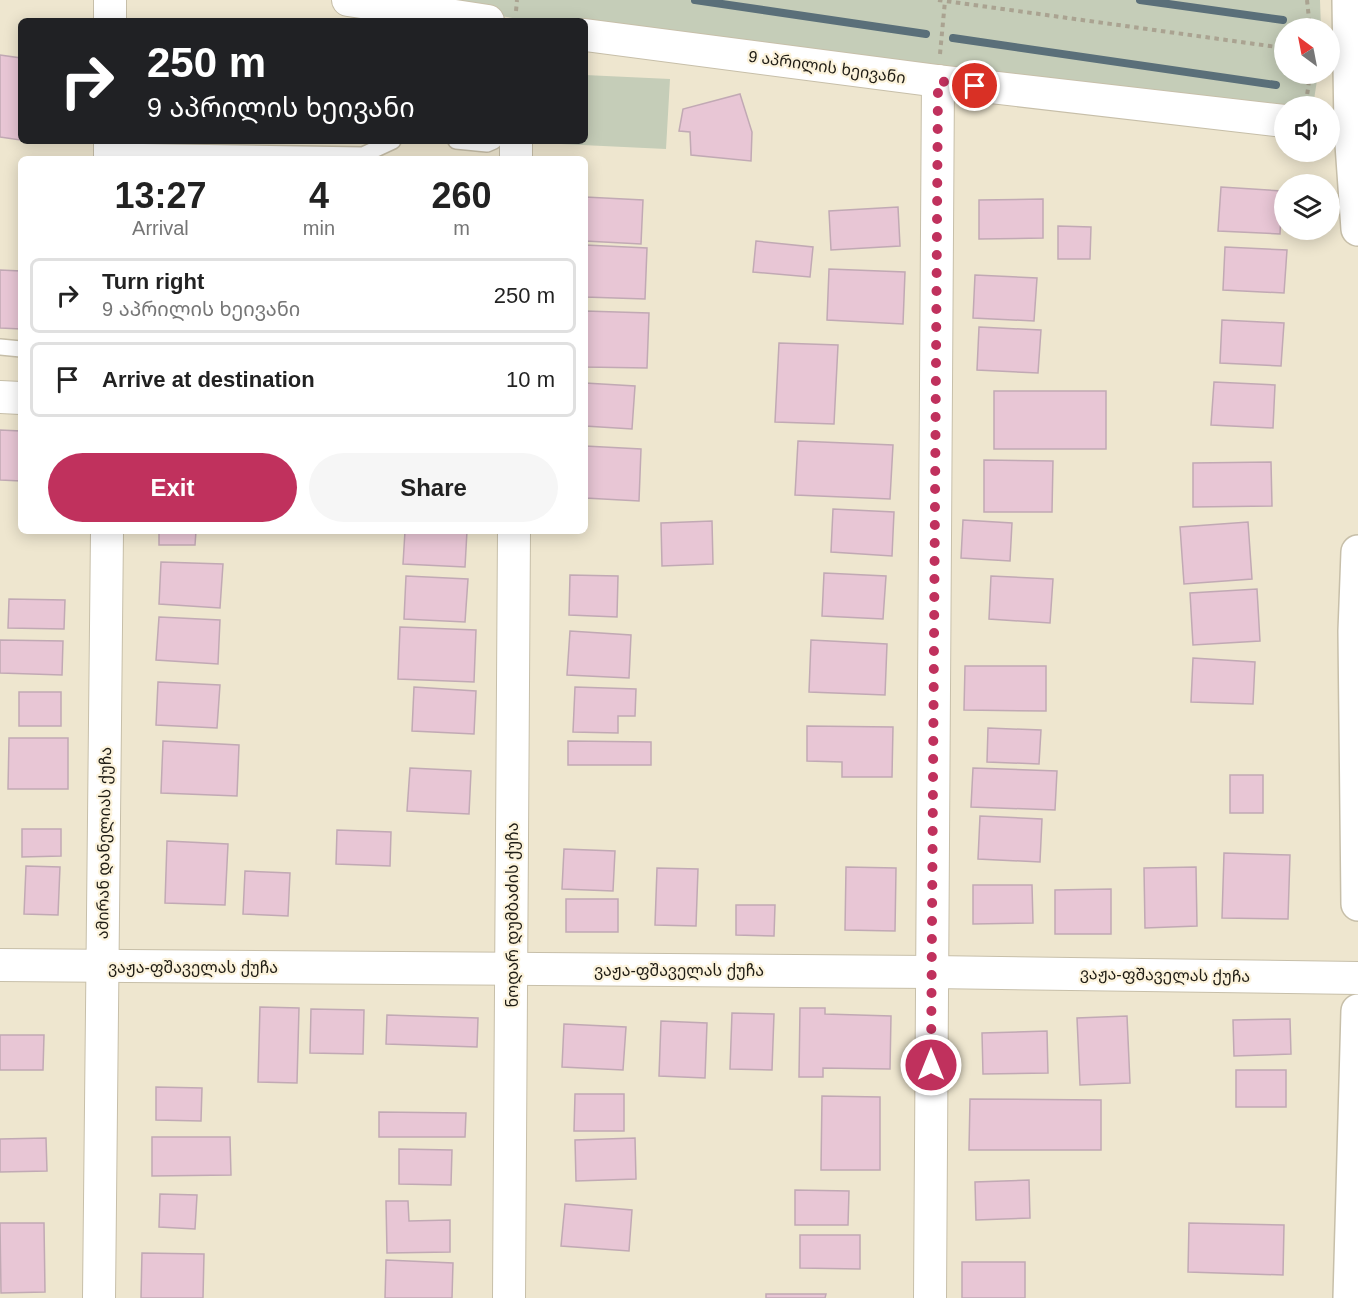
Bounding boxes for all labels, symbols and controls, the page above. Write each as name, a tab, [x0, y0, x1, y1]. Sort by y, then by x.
north arrow	[1274, 18, 1340, 84]
map controls	[1274, 18, 1340, 240]
text: 250 m	[147, 39, 266, 86]
icon: right	[48, 42, 126, 120]
street label: 9 აპრილის ხეივანი	[747, 48, 907, 88]
pin	[949, 60, 1000, 111]
icon: arrive	[958, 69, 991, 102]
text: 9 აპრილის ხეივანი	[147, 93, 415, 123]
button: sound	[1274, 96, 1340, 162]
button: layers	[1274, 174, 1340, 240]
text: 13:27	[114, 175, 206, 216]
text: 4	[309, 175, 329, 216]
text: 260	[431, 175, 492, 216]
text: Arrival	[132, 217, 189, 239]
text: min	[303, 217, 335, 239]
text: m	[453, 217, 470, 239]
text: Turn right	[102, 269, 204, 294]
icon: right	[51, 279, 84, 312]
text: 250 m	[494, 283, 555, 308]
text: 9 აპრილის ხეივანი	[102, 298, 300, 320]
icon: arrive	[51, 363, 84, 396]
text: Arrive at destination	[102, 367, 315, 392]
text: 10 m	[506, 367, 555, 392]
button: Exit	[48, 453, 297, 522]
button: Share	[309, 453, 558, 522]
street label: ამირან დანელიას ქუჩა	[94, 747, 116, 939]
street label: ნოდარ დუმბაძის ქუჩა	[504, 823, 523, 1007]
street label: ვაჟა-ფშაველას ქუჩა	[108, 959, 278, 978]
street label: ვაჟა-ფშაველას ქუჩა	[594, 962, 764, 981]
street label: ვაჟა-ფშაველას ქუჩა	[1080, 965, 1250, 987]
position arrow	[899, 1033, 963, 1097]

